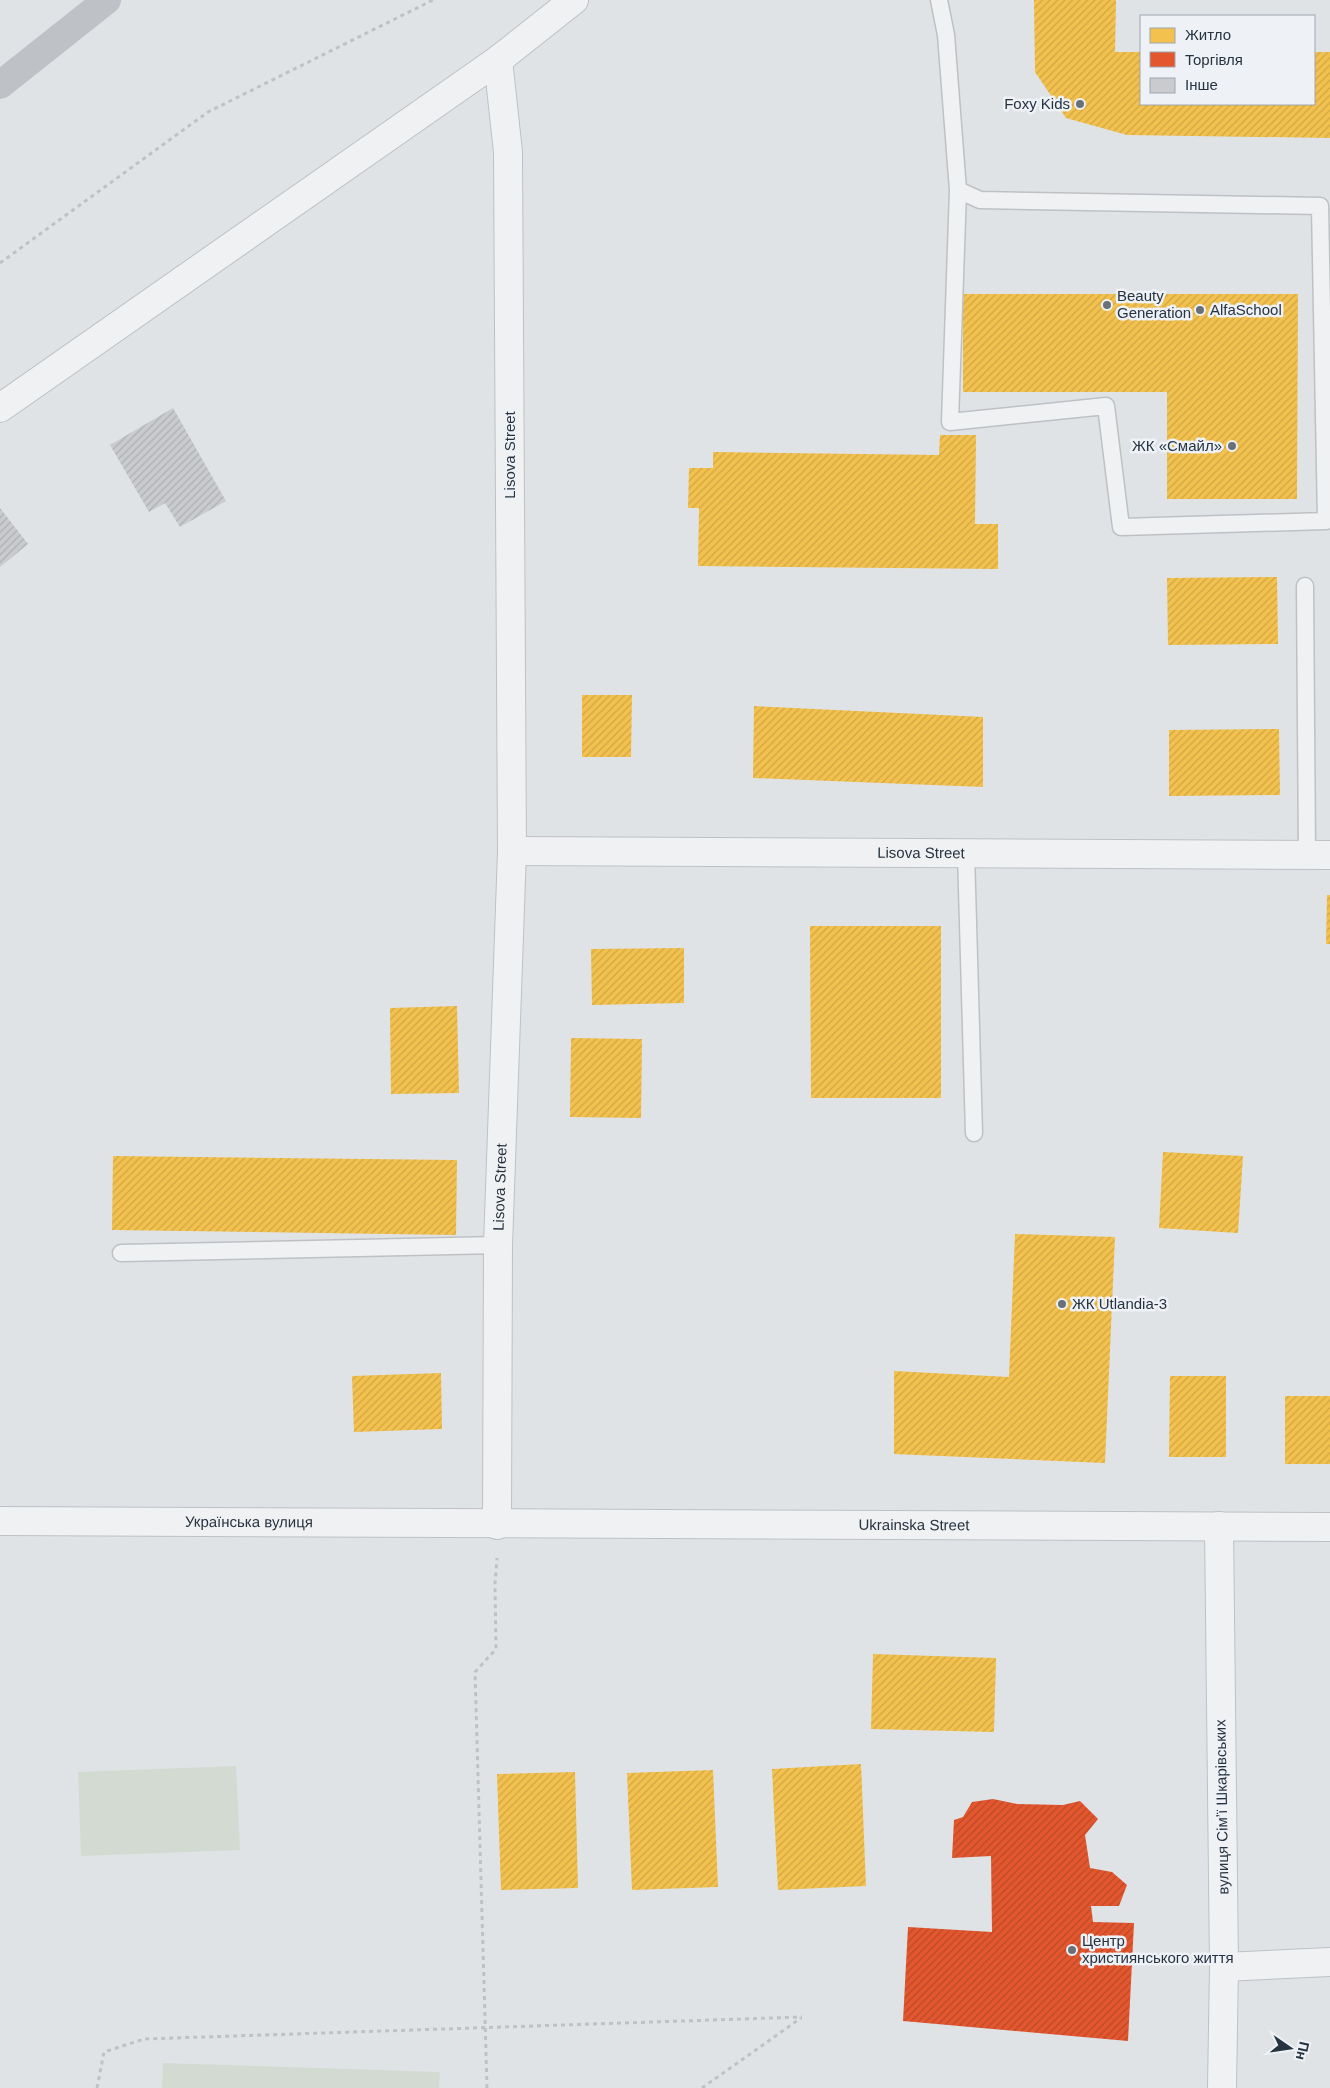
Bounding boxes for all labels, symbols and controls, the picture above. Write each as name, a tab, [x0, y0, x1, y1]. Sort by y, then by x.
legend	[1140, 15, 1315, 105]
text: Житло	[1185, 26, 1231, 43]
text: Торгівля	[1185, 51, 1243, 68]
text: Інше	[1185, 76, 1218, 93]
place label: Foxy Kids	[1004, 95, 1070, 112]
marker: Foxy Kids	[1074, 98, 1086, 110]
place label: Beauty Generation	[1117, 287, 1191, 321]
marker: Beauty Generation	[1101, 299, 1113, 311]
place label: AlfaSchool	[1210, 301, 1282, 318]
marker: AlfaSchool	[1194, 304, 1206, 316]
street label: Lisova Street	[501, 410, 518, 499]
place label: ЖК «Смайл»	[1132, 437, 1222, 454]
marker: ЖК «Смайл»	[1226, 440, 1238, 452]
street label: Lisova Street	[877, 844, 966, 861]
street label: Lisova Street	[490, 1142, 510, 1231]
place label: ЖК Utlandia-3	[1072, 1295, 1167, 1312]
marker: ЖК Utlandia-3	[1056, 1298, 1068, 1310]
street label: Українська вулиця	[185, 1513, 313, 1530]
street label: Ukrainska Street	[858, 1516, 970, 1533]
street label: вулиця Сімʼї Шкарівських	[1211, 1719, 1232, 1895]
place label: Центр християнського життя	[1082, 1932, 1234, 1966]
marker: Центр християнського життя	[1066, 1944, 1078, 1956]
north arrow	[1265, 2023, 1315, 2073]
text: Пн	[1293, 2040, 1313, 2062]

